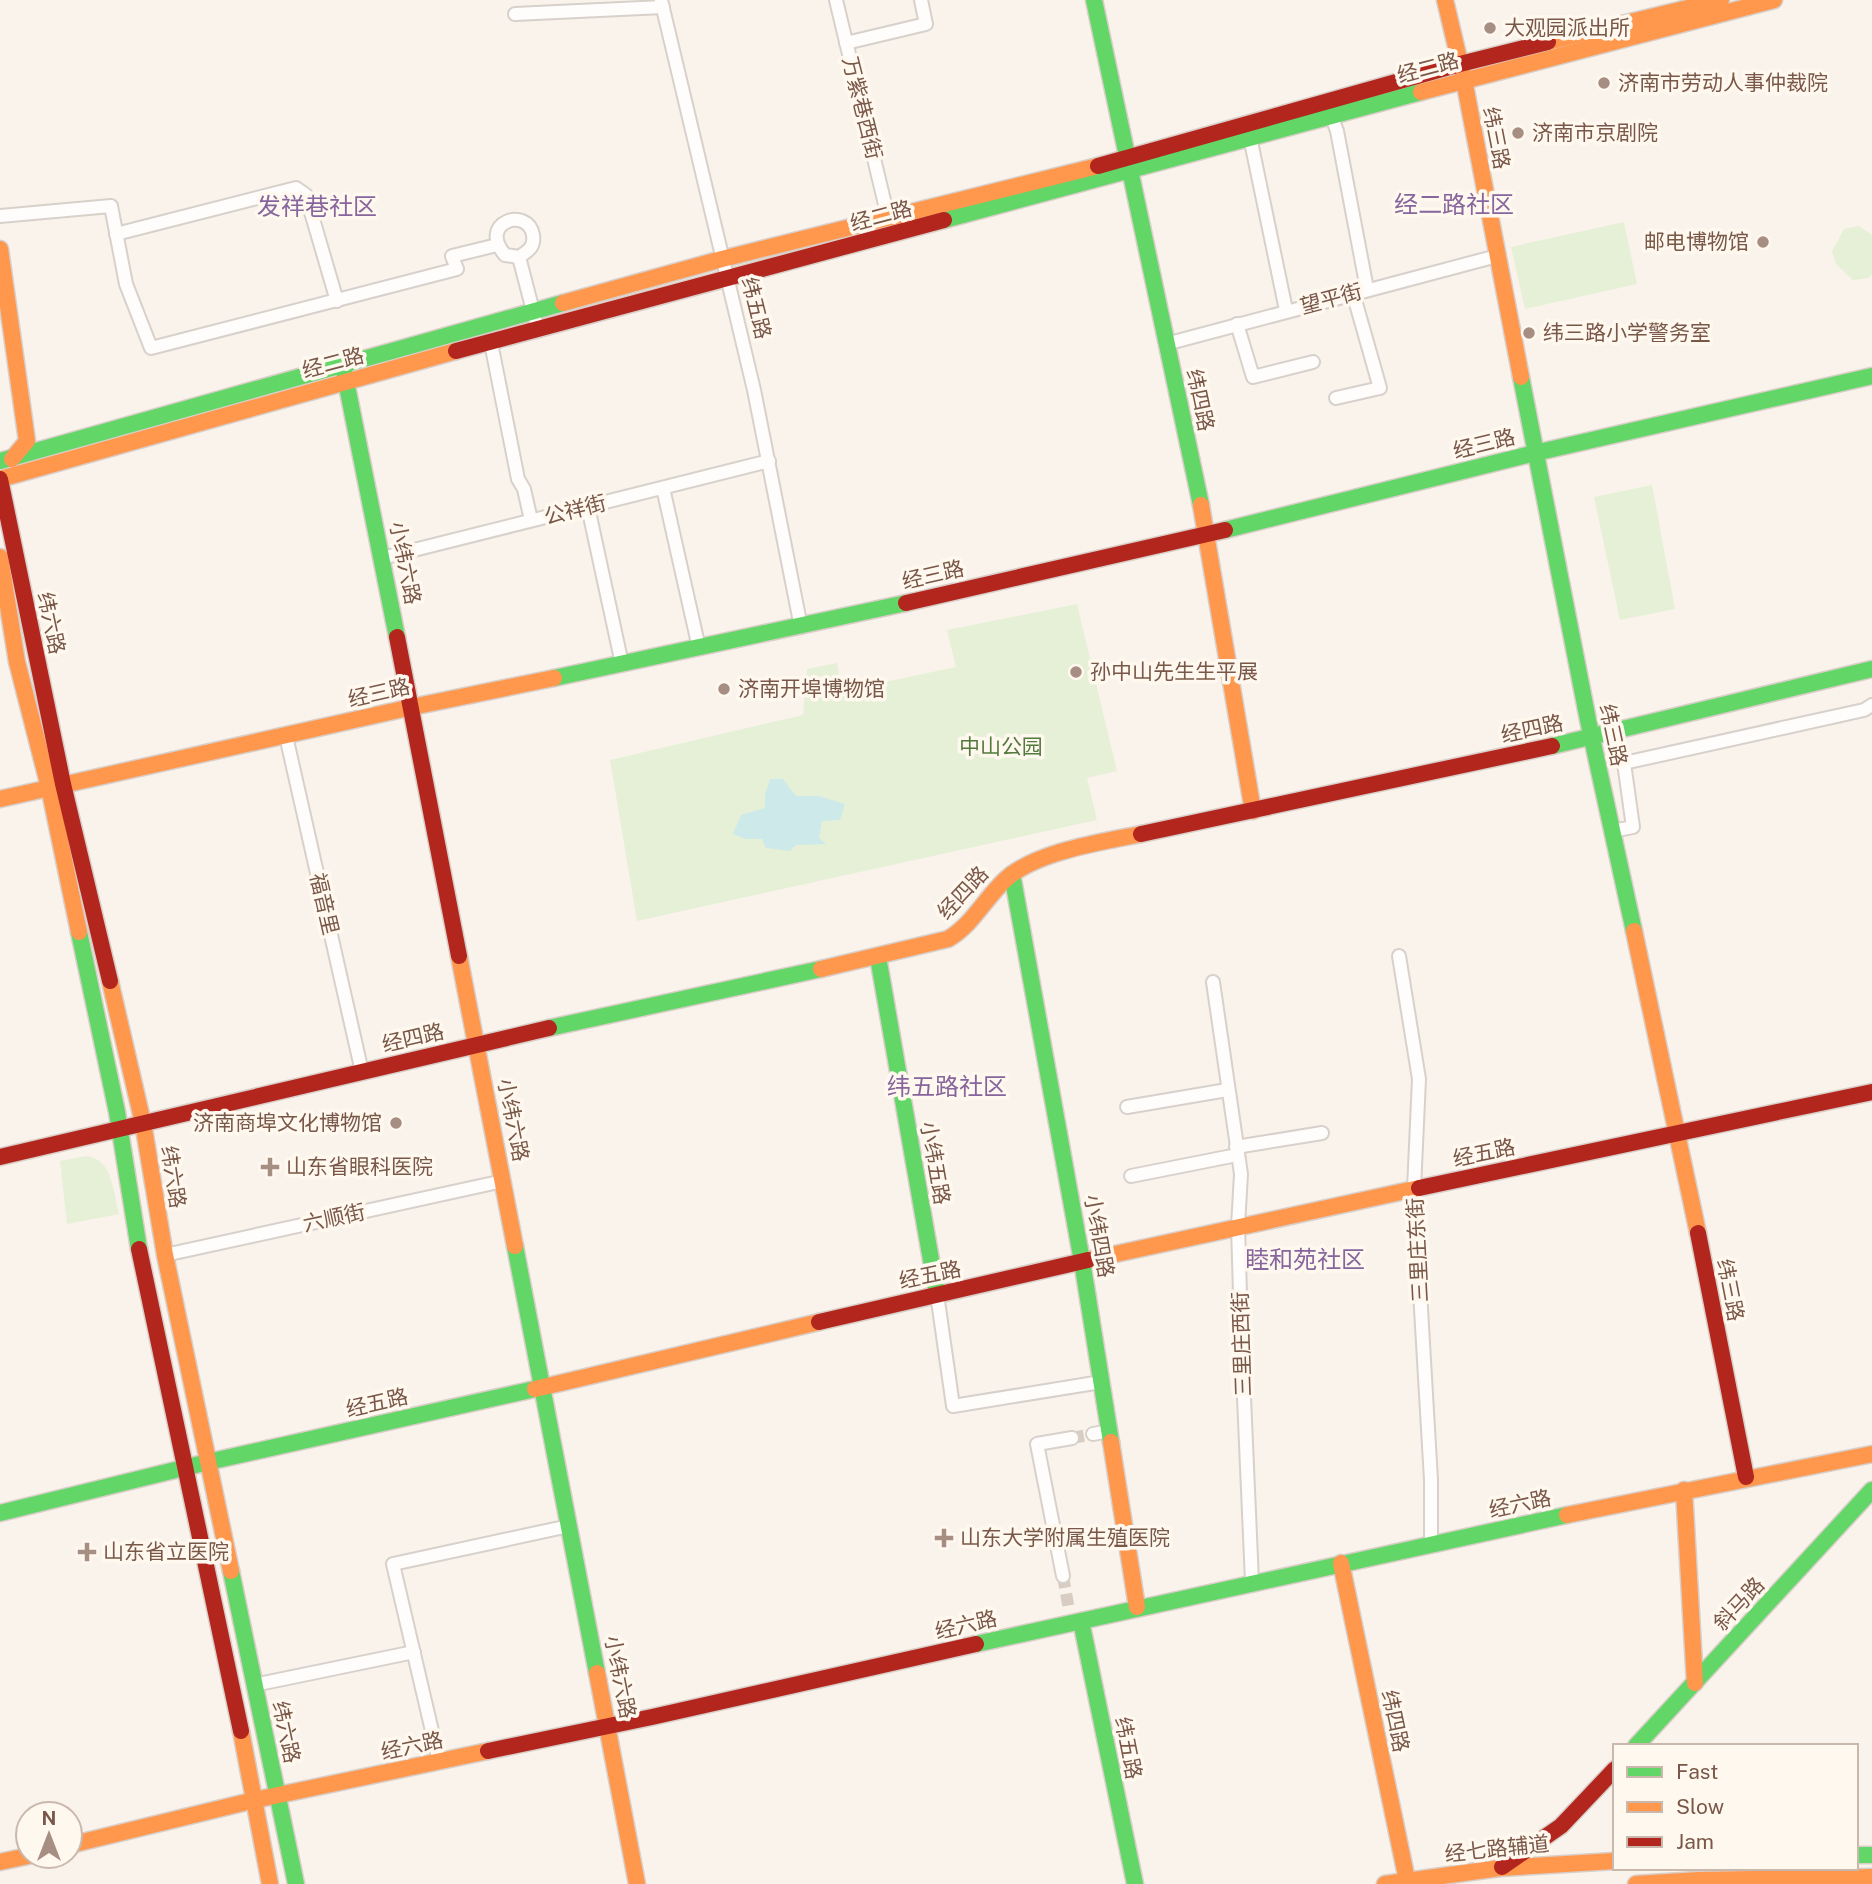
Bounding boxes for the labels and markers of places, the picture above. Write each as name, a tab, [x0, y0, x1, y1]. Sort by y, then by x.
place label: 大观园派出所	[1504, 15, 1630, 40]
marker: 大观园派出所	[1482, 20, 1498, 36]
place label: 济南市劳动人事仲裁院	[1618, 70, 1828, 95]
marker: 济南市劳动人事仲裁院	[1596, 75, 1612, 91]
place label: 济南市京剧院	[1532, 120, 1658, 145]
marker: 济南市京剧院	[1510, 125, 1526, 141]
place label: 邮电博物馆	[1644, 229, 1749, 254]
marker: 邮电博物馆	[1755, 234, 1771, 250]
place label: 纬三路小学警务室	[1543, 320, 1711, 345]
marker: 纬三路小学警务室	[1521, 325, 1537, 341]
place label: 孙中山先生生平展	[1090, 659, 1258, 684]
marker: 孙中山先生生平展	[1068, 664, 1084, 680]
place label: 济南开埠博物馆	[738, 676, 885, 701]
marker: 济南开埠博物馆	[716, 681, 732, 697]
place label: 济南商埠文化博物馆	[193, 1110, 382, 1135]
marker: 济南商埠文化博物馆	[388, 1115, 404, 1131]
place label: 山东省眼科医院	[286, 1154, 433, 1179]
marker: 山东省眼科医院	[260, 1157, 280, 1177]
place label: 山东大学附属生殖医院	[960, 1525, 1170, 1550]
marker: 山东大学附属生殖医院	[934, 1528, 954, 1548]
place label: 山东省立医院	[103, 1539, 229, 1564]
marker: 山东省立医院	[77, 1542, 97, 1562]

